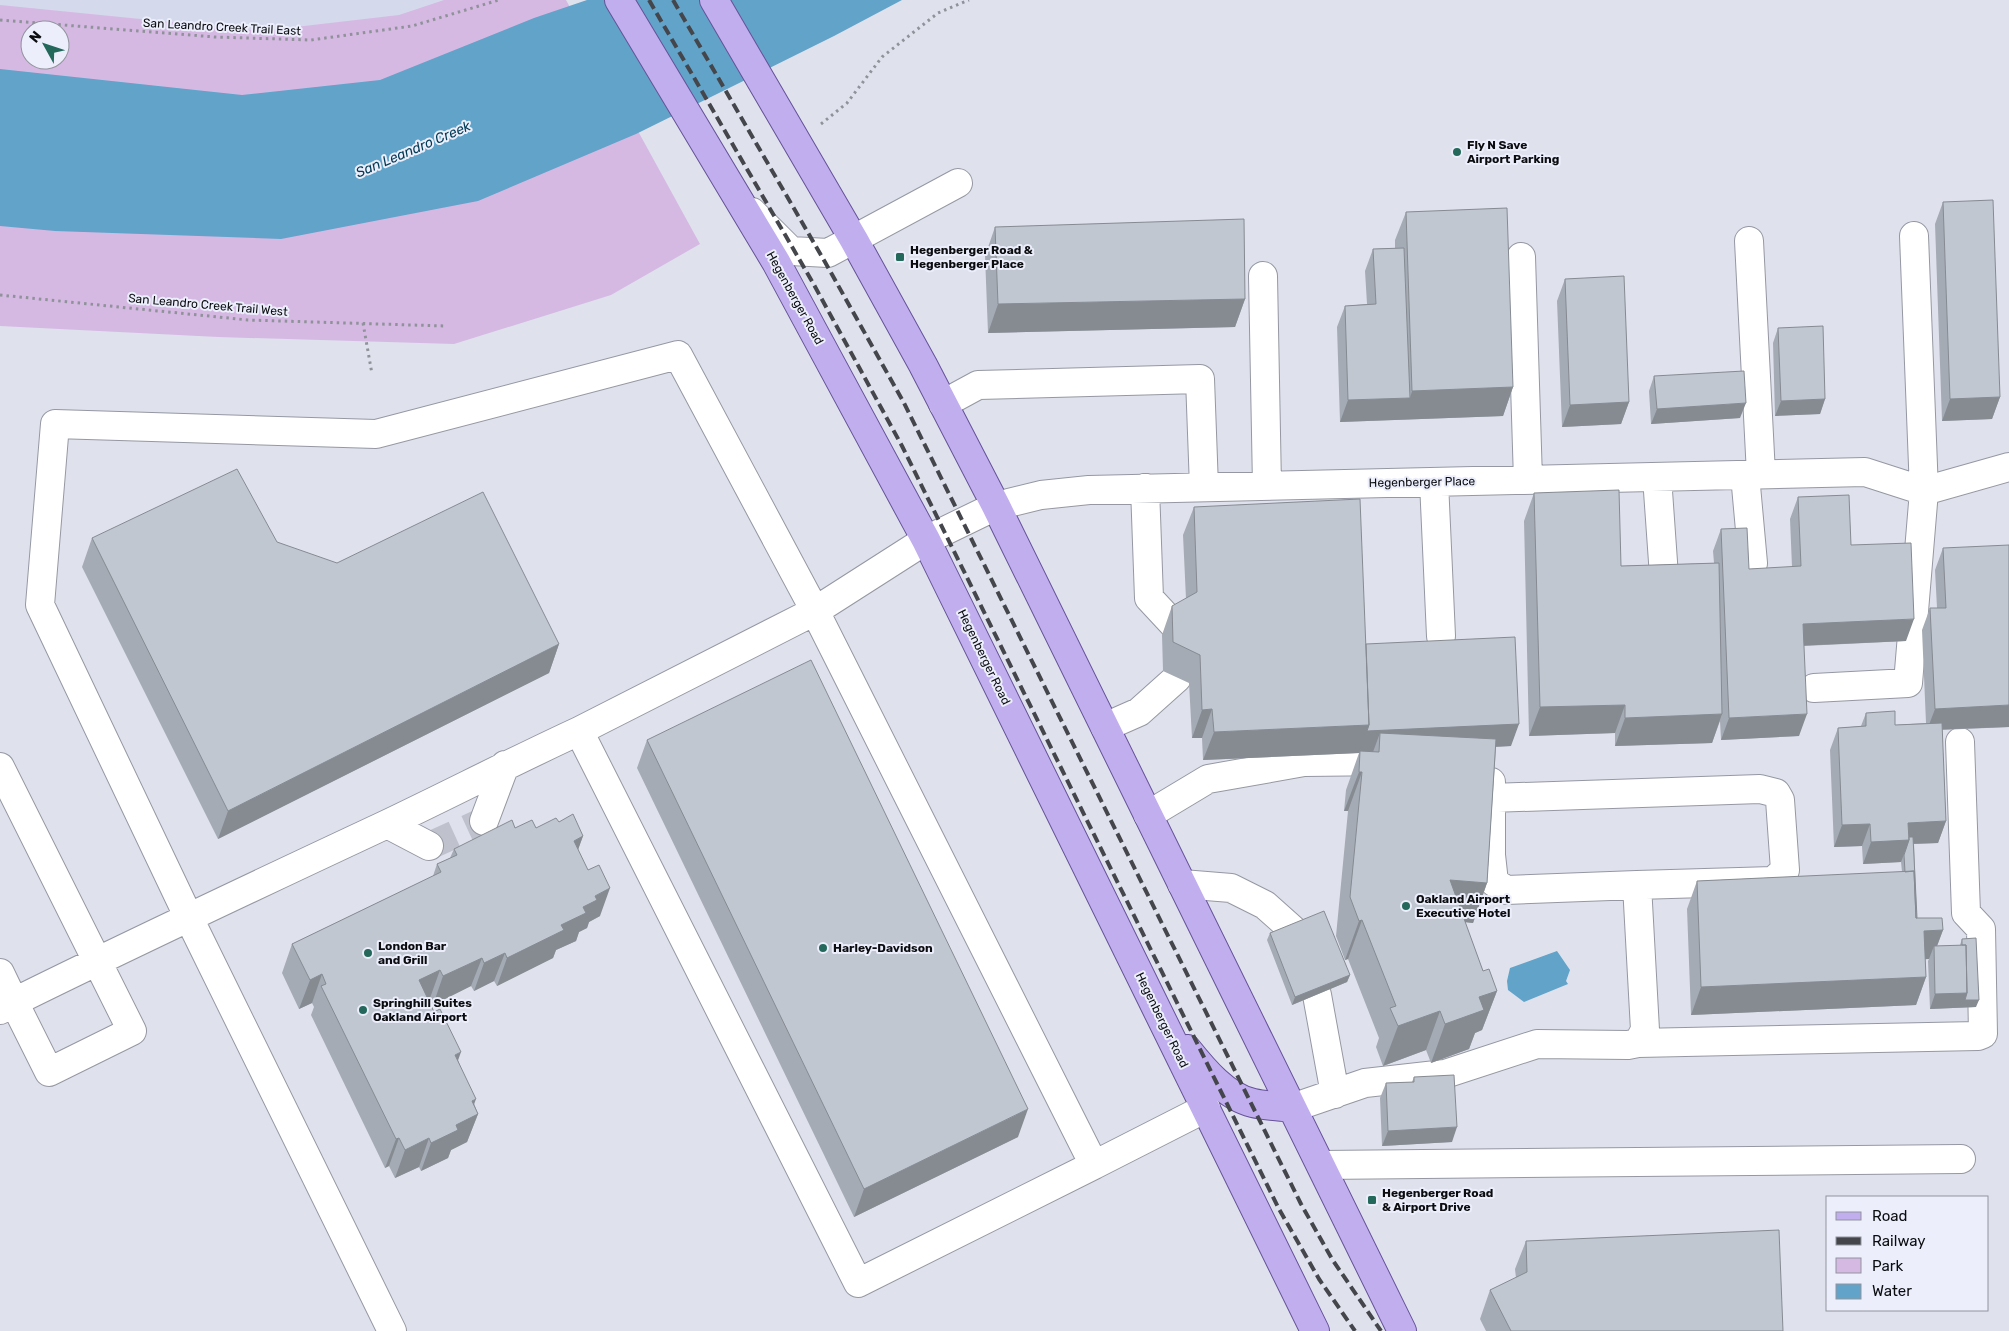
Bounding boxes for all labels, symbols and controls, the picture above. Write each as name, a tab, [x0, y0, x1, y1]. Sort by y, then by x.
street label: San Leandro Creek Trail East	[143, 16, 302, 38]
north arrow	[20, 20, 70, 70]
text: N	[26, 28, 45, 46]
water label: San Leandro Creek	[353, 117, 474, 181]
place label: Fly N Save Airport Parking	[1467, 138, 1559, 166]
marker: Fly N Save Airport Parking	[1451, 146, 1463, 158]
place label: Hegenberger Road & Hegenberger Place	[910, 243, 1033, 271]
street label: Hegenberger Road	[764, 249, 826, 347]
marker: Hegenberger Road & Hegenberger Place	[894, 251, 906, 263]
street label: San Leandro Creek Trail West	[128, 291, 289, 319]
street label: Hegenberger Place	[1369, 474, 1476, 490]
street label: Hegenberger Road	[955, 607, 1013, 707]
place label: Oakland Airport Executive Hotel	[1416, 892, 1511, 920]
marker: Oakland Airport Executive Hotel	[1400, 900, 1412, 912]
place label: London Bar and Grill	[378, 939, 447, 967]
place label: Harley-Davidson	[833, 941, 933, 955]
marker: Harley-Davidson	[817, 942, 829, 954]
marker: London Bar and Grill	[362, 947, 374, 959]
street label: Hegenberger Road	[1133, 970, 1191, 1070]
place label: Springhill Suites Oakland Airport	[373, 996, 472, 1024]
marker: Springhill Suites Oakland Airport	[357, 1004, 369, 1016]
place label: Hegenberger Road & Airport Drive	[1382, 1186, 1493, 1214]
marker: Hegenberger Road & Airport Drive	[1366, 1194, 1378, 1206]
legend	[1826, 1196, 1989, 1311]
text: Road	[1872, 1207, 1908, 1225]
text: Railway	[1872, 1232, 1926, 1250]
text: Park	[1872, 1257, 1903, 1275]
text: Water	[1872, 1282, 1912, 1300]

